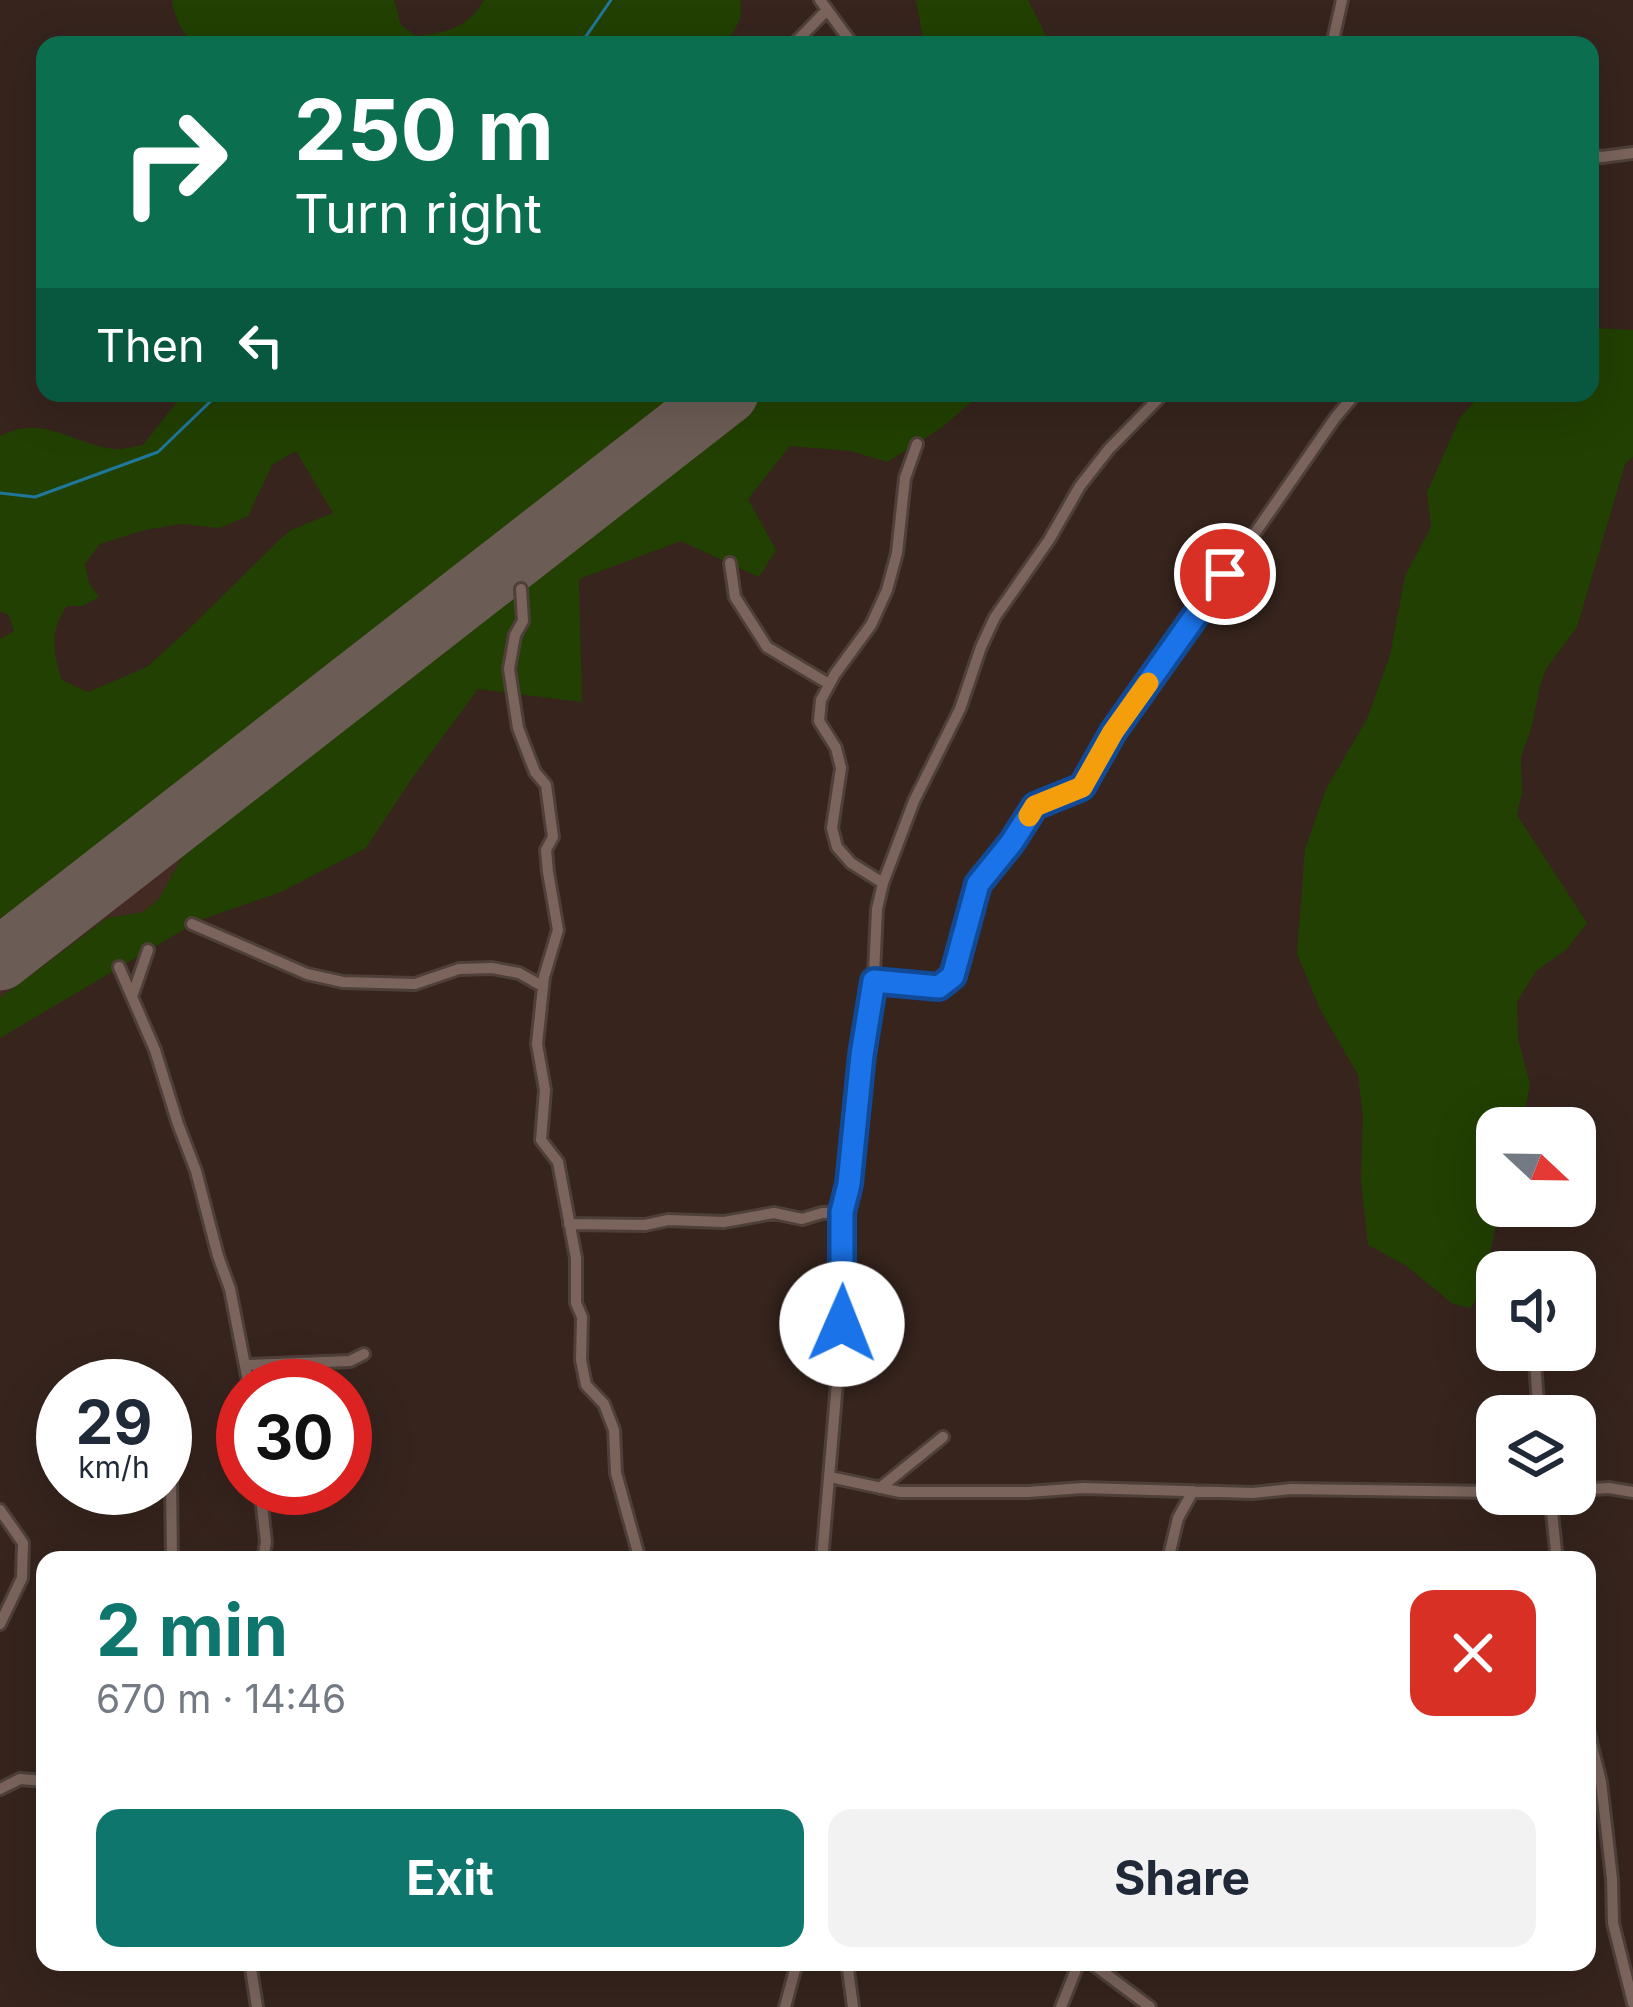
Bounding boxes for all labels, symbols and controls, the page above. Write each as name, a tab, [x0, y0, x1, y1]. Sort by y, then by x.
text: 250 m	[294, 79, 554, 180]
icon: right	[96, 84, 252, 240]
text: Turn right	[294, 181, 542, 246]
icon: left	[228, 312, 294, 378]
text: Then	[96, 318, 204, 373]
pin	[1174, 523, 1276, 625]
icon: arrive	[1192, 541, 1258, 607]
north arrow	[1476, 1107, 1596, 1227]
map controls	[1476, 1107, 1596, 1515]
button: sound	[1476, 1251, 1596, 1371]
position arrow	[779, 1261, 905, 1387]
speed limit sign: 30	[216, 1359, 372, 1515]
text: 29	[76, 1386, 152, 1458]
button: layers	[1476, 1395, 1596, 1515]
text: km/h	[78, 1449, 150, 1485]
text: 2 min	[96, 1586, 288, 1673]
button: close	[1410, 1590, 1536, 1716]
text: 670 m · 14:46	[96, 1675, 346, 1722]
button: Exit	[96, 1809, 804, 1947]
button: Share	[828, 1809, 1536, 1947]

